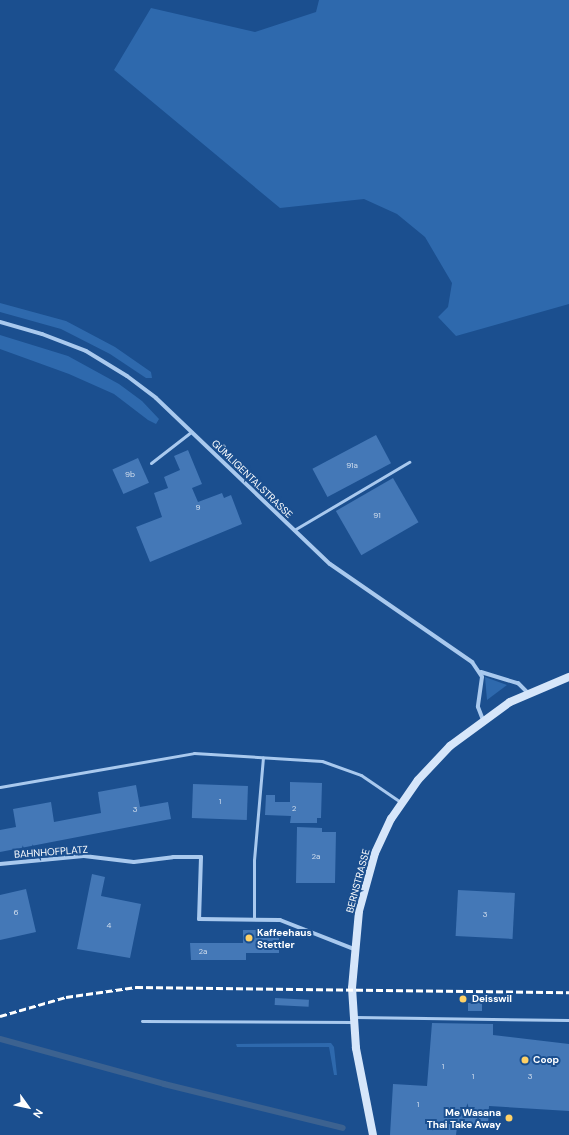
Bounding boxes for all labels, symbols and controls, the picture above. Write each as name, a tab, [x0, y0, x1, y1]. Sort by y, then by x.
street label: GÜMLIGENTALSTRASSE	[209, 437, 295, 521]
house number: 91a	[346, 461, 358, 471]
house number: 9b	[125, 470, 135, 480]
house number: 9	[195, 503, 201, 513]
house number: 91	[373, 511, 381, 521]
house number: 1	[219, 797, 221, 807]
house number: 2	[292, 804, 296, 814]
house number: 3	[133, 805, 137, 815]
street label: BAHNHOFPLATZ	[14, 843, 88, 861]
street label: BERNSTRASSE	[344, 848, 372, 914]
house number: 2a	[312, 852, 320, 862]
house number: 6	[13, 908, 19, 918]
house number: 3	[483, 910, 487, 920]
house number: 4	[107, 921, 111, 931]
place label: Kaffeehaus Stettler	[257, 926, 312, 950]
marker: Kaffeehaus Stettler	[244, 933, 254, 943]
house number: 2a	[199, 947, 207, 957]
marker: Deisswil	[457, 993, 469, 1005]
place label: Deisswil	[472, 993, 512, 1005]
place label: Coop	[533, 1054, 559, 1066]
marker: Coop	[520, 1055, 530, 1065]
house number: 1	[442, 1062, 444, 1072]
house number: 1	[472, 1072, 474, 1082]
house number: 3	[528, 1072, 532, 1082]
north arrow	[8, 1087, 48, 1127]
house number: 1	[417, 1100, 419, 1110]
text: N	[30, 1106, 46, 1121]
place label: Me Wasana Thai Take Away	[427, 1106, 501, 1130]
marker: Me Wasana Thai Take Away	[504, 1113, 514, 1123]

